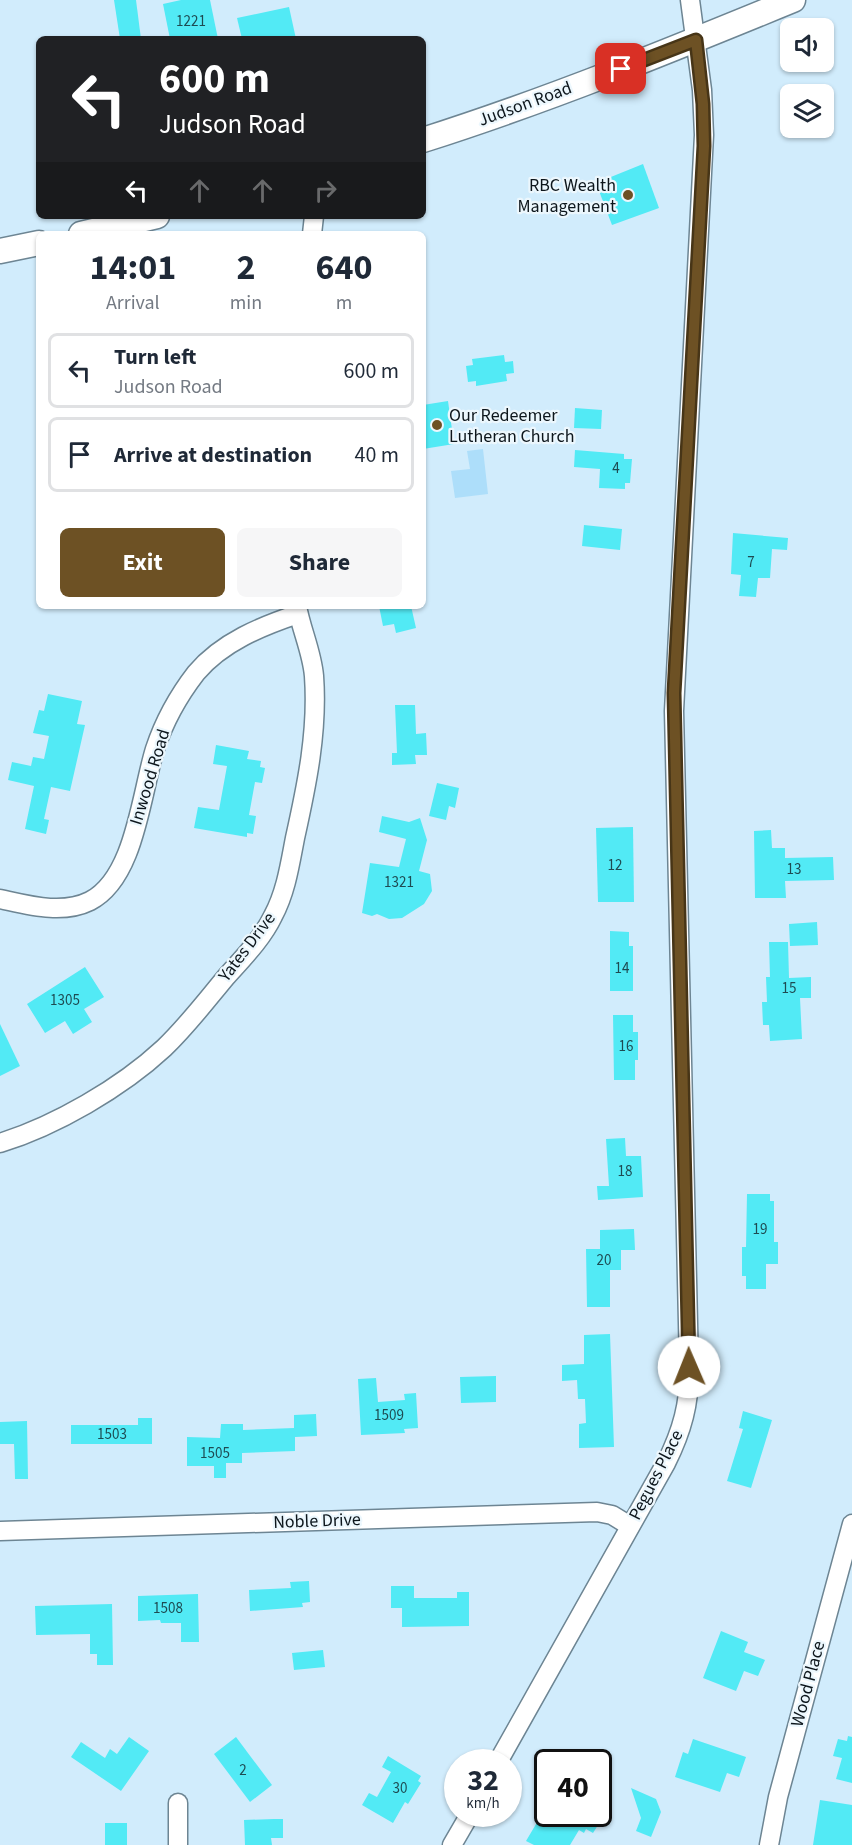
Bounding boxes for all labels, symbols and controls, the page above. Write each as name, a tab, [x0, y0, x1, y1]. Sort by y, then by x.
house number: 1221	[176, 11, 206, 32]
map controls	[780, 18, 834, 138]
button: sound	[780, 18, 834, 72]
pin	[595, 43, 646, 94]
text: 600 m	[159, 49, 270, 109]
icon: arrive	[604, 52, 637, 85]
icon: left	[60, 60, 138, 138]
street label: Judson Road	[475, 76, 575, 132]
button: layers	[780, 84, 834, 138]
text: Judson Road	[159, 105, 306, 144]
place label: RBC Wealth Management	[517, 173, 616, 219]
icon: left	[120, 174, 153, 207]
icon: ahead	[183, 174, 216, 207]
icon: ahead	[246, 174, 279, 207]
icon: right	[309, 174, 342, 207]
marker: RBC Wealth Management	[621, 188, 635, 202]
text: 14:01	[89, 242, 176, 293]
text: 2	[236, 242, 255, 293]
text: 640	[316, 242, 373, 293]
text: Arrival	[106, 289, 160, 317]
text: min	[230, 289, 262, 317]
text: m	[336, 289, 352, 317]
text: Turn left	[114, 341, 196, 373]
icon: left	[63, 354, 96, 387]
text: 600 m	[344, 355, 399, 387]
text: Judson Road	[114, 373, 223, 401]
place label: Our Redeemer Lutheran Church	[449, 403, 574, 449]
marker: Our Redeemer Lutheran Church	[430, 418, 444, 432]
icon: arrive	[63, 438, 96, 471]
text: Arrive at destination	[114, 439, 312, 471]
text: 40 m	[354, 439, 399, 471]
house number: 4	[612, 458, 620, 479]
button: Exit	[60, 528, 225, 597]
button: Share	[237, 528, 402, 597]
house number: 7	[747, 552, 755, 573]
street label: Inwood Road	[124, 726, 176, 828]
house number: 12	[608, 855, 622, 876]
house number: 13	[787, 859, 801, 880]
house number: 1321	[384, 872, 414, 893]
street label: Yates Drive	[212, 907, 281, 988]
house number: 14	[615, 958, 630, 979]
house number: 15	[782, 978, 796, 999]
house number: 1305	[50, 990, 80, 1011]
house number: 16	[619, 1036, 633, 1057]
house number: 18	[618, 1161, 632, 1182]
house number: 19	[753, 1219, 767, 1240]
house number: 20	[597, 1250, 611, 1271]
position arrow	[657, 1335, 721, 1399]
house number: 1509	[374, 1405, 404, 1426]
house number: 1503	[97, 1424, 127, 1445]
street label: Pegues Place	[623, 1426, 689, 1524]
house number: 1505	[200, 1443, 230, 1464]
street label: Noble Drive	[273, 1507, 361, 1535]
house number: 1508	[153, 1598, 183, 1619]
street label: Wood Place	[785, 1638, 831, 1730]
speed limit sign: 40	[534, 1749, 612, 1827]
text: 32	[467, 1759, 499, 1802]
house number: 2	[239, 1760, 247, 1781]
house number: 30	[393, 1778, 407, 1799]
text: km/h	[466, 1793, 500, 1814]

